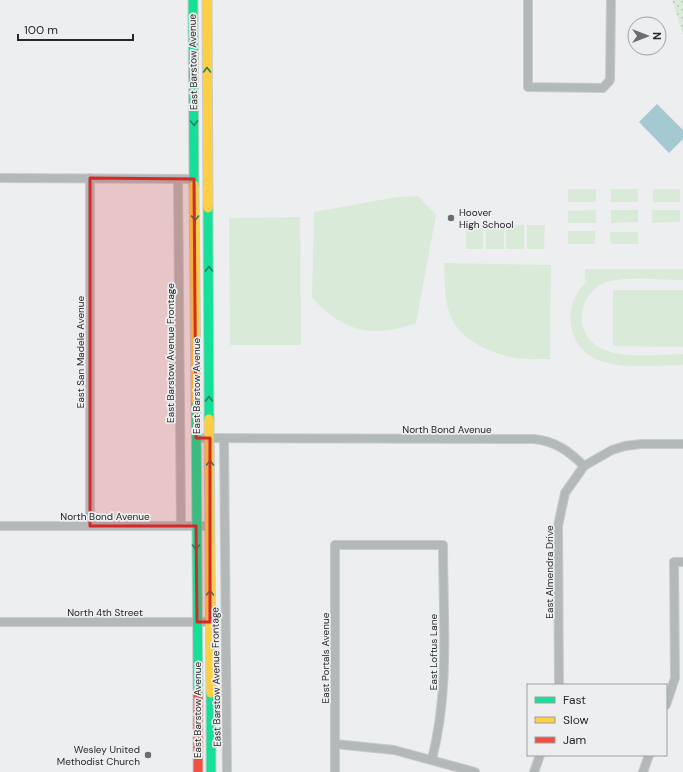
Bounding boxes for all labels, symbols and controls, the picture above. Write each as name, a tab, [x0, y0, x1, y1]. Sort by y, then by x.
street label: East Barstow Avenue	[186, 13, 200, 110]
scale bar	[18, 16, 133, 42]
north arrow	[627, 16, 667, 56]
text: 100 m	[24, 22, 58, 38]
text: N	[650, 32, 664, 40]
one-way arrow	[203, 67, 212, 73]
one-way arrow	[190, 120, 198, 126]
place label: Hoover High School	[459, 206, 514, 231]
marker: Hoover High School	[446, 213, 456, 223]
one-way arrow	[190, 215, 199, 221]
one-way arrow	[205, 266, 213, 272]
street label: East Barstow Avenue Frontage	[164, 283, 177, 423]
street label: East San Madele Avenue	[74, 295, 87, 408]
street label: East Barstow Avenue	[190, 338, 203, 434]
one-way arrow	[205, 396, 214, 402]
street label: North Bond Avenue	[402, 423, 492, 436]
one-way arrow	[206, 460, 214, 466]
street label: North Bond Avenue	[60, 510, 150, 523]
street label: East Almendra Drive	[543, 525, 556, 619]
one-way arrow	[192, 544, 200, 550]
one-way arrow	[206, 590, 214, 596]
street label: North 4th Street	[67, 606, 143, 619]
street label: East Barstow Avenue Frontage	[208, 607, 224, 747]
street label: East Portals Avenue	[319, 612, 332, 703]
street label: East Loftus Lane	[427, 614, 440, 690]
street label: East Barstow Avenue	[191, 662, 204, 758]
legend	[527, 684, 667, 756]
text: Fast	[563, 692, 586, 708]
text: Slow	[563, 712, 589, 728]
text: Jam	[563, 732, 586, 748]
place label: Wesley United Methodist Church	[57, 743, 140, 768]
marker: Wesley United Methodist Church	[143, 750, 153, 760]

